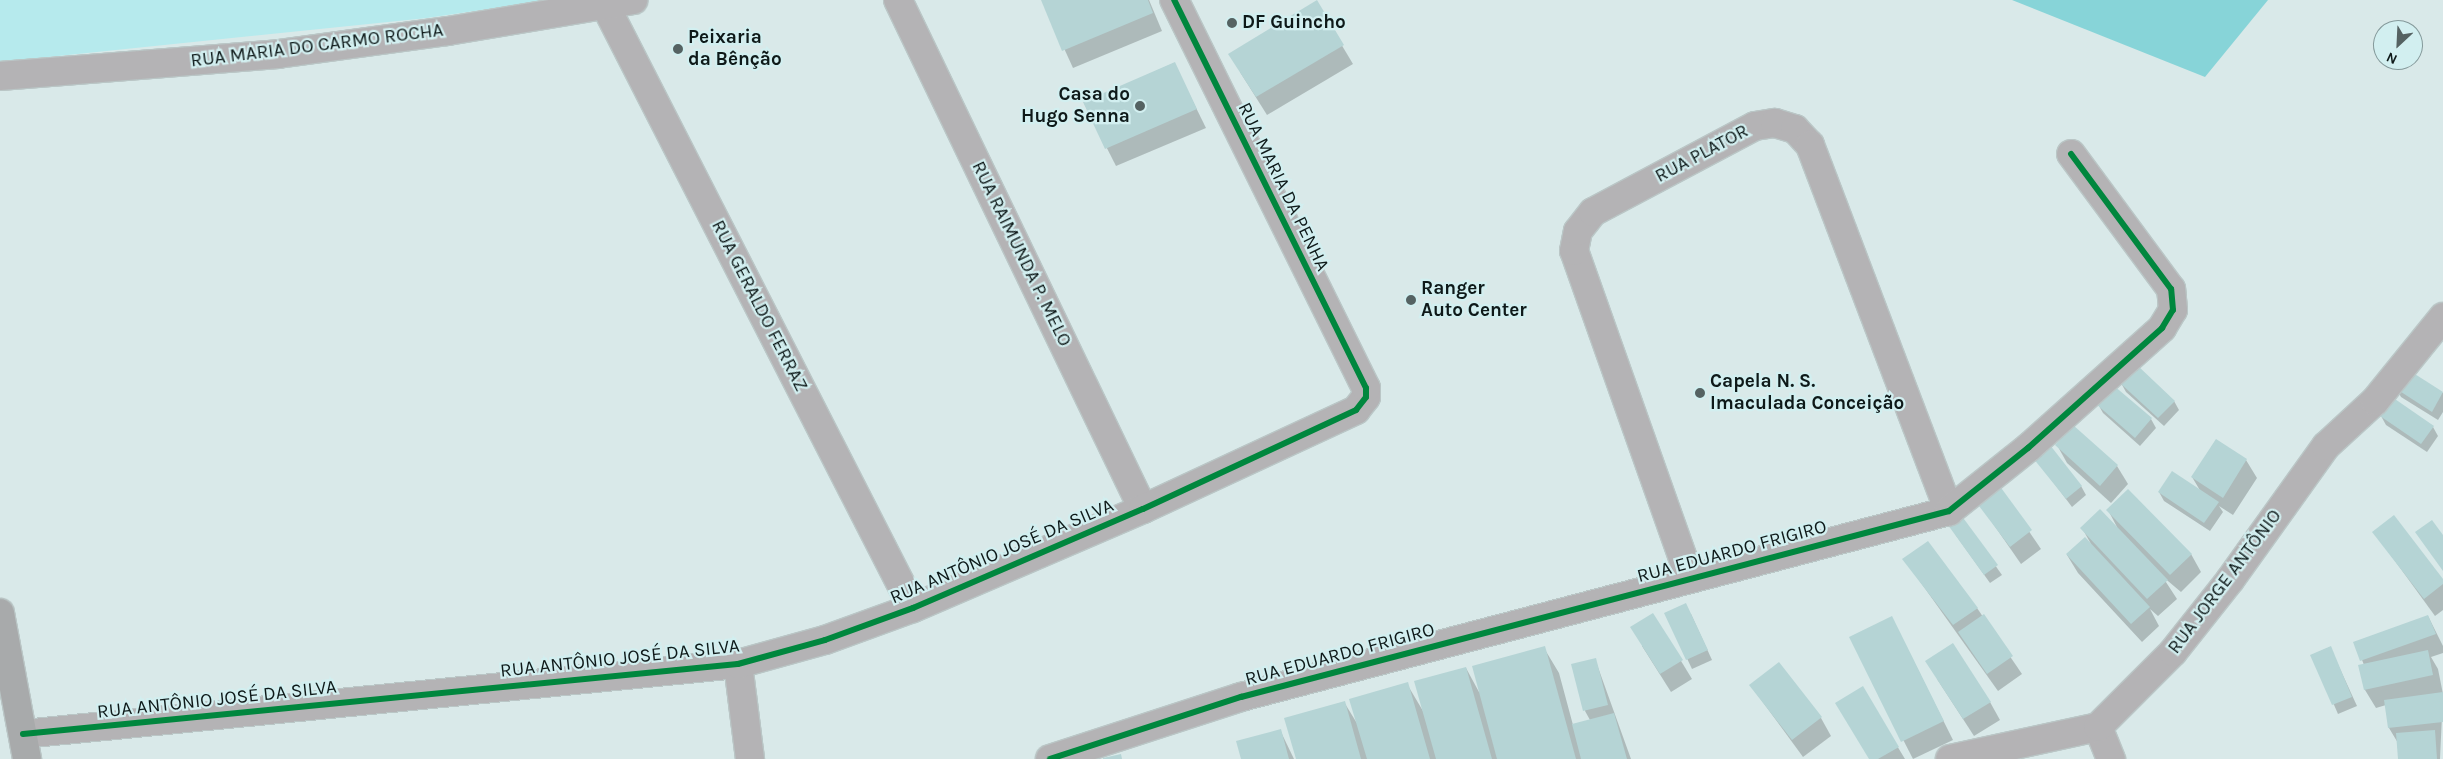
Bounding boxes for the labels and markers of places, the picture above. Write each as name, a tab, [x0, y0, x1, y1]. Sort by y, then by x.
place label: DF Guincho	[1242, 12, 1346, 34]
marker: DF Guincho	[1226, 17, 1238, 29]
place label: Peixaria da Bênção	[688, 27, 782, 71]
marker: Peixaria da Bênção	[672, 43, 684, 55]
place label: Casa do Hugo Senna	[1021, 84, 1130, 128]
marker: Casa do Hugo Senna	[1134, 100, 1146, 112]
place label: Ranger Auto Center	[1421, 278, 1527, 322]
marker: Ranger Auto Center	[1405, 294, 1417, 306]
place label: Capela N. S. Imaculada Conceição	[1710, 371, 1904, 415]
marker: Capela N. S. Imaculada Conceição	[1694, 387, 1706, 399]

